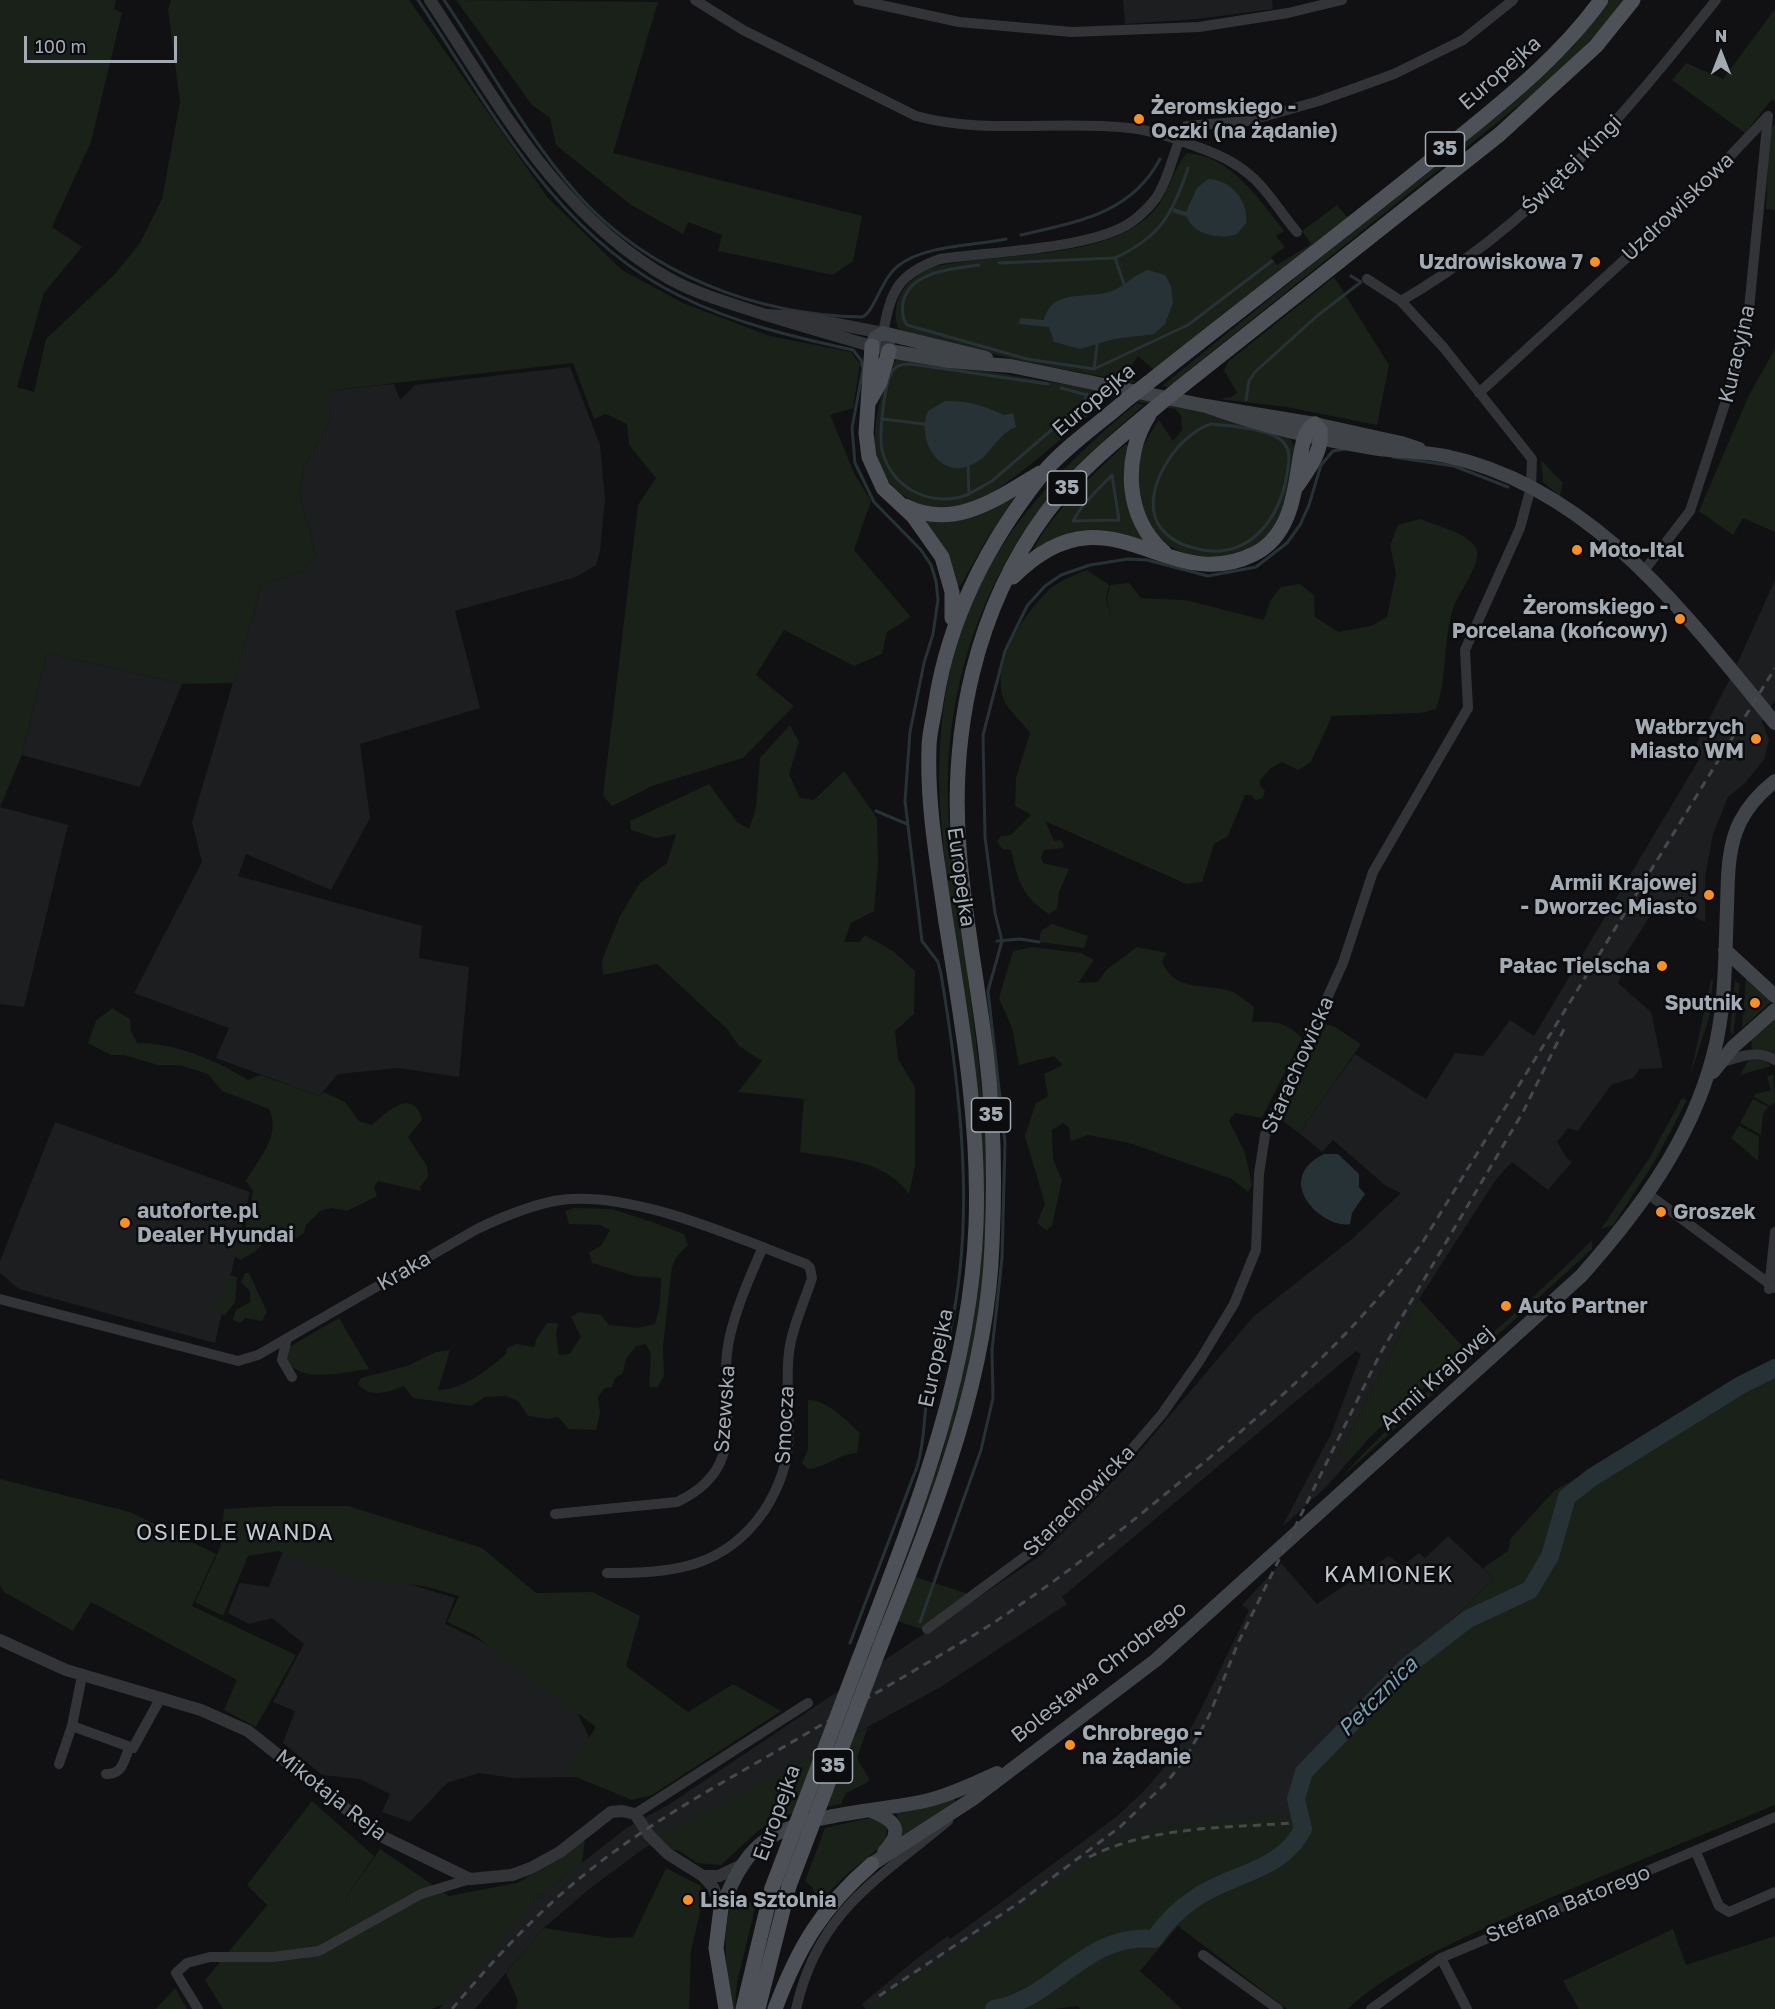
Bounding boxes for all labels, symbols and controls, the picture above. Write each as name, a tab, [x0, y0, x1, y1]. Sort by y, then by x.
scale bar	[27, 24, 180, 62]
north arrow	[1691, 24, 1751, 84]
text: N	[1715, 26, 1727, 46]
street label: Europejka	[1454, 31, 1546, 115]
text: 100 m	[35, 35, 86, 57]
place label: Żeromskiego - Oczki (na żądanie)	[1151, 94, 1338, 144]
street label: Świętej Kingi	[1517, 110, 1627, 220]
marker: Żeromskiego - Oczki (na żądanie)	[1132, 112, 1146, 126]
road number: 35	[1426, 132, 1464, 166]
street label: Uzdrowiskowa	[1617, 147, 1739, 267]
place label: Uzdrowiskowa 7	[1419, 249, 1583, 275]
marker: Uzdrowiskowa 7	[1588, 255, 1602, 269]
street label: Kuracyjna	[1713, 303, 1761, 405]
street label: Europejka	[1047, 358, 1141, 442]
road number: 35	[1048, 471, 1086, 505]
place label: Moto-Ital	[1589, 537, 1684, 563]
marker: Moto-Ital	[1570, 543, 1584, 557]
place label: Żeromskiego - Porcelana (końcowy)	[1452, 594, 1668, 644]
marker: Żeromskiego - Porcelana (końcowy)	[1673, 612, 1687, 626]
place label: Wałbrzych Miasto WM	[1630, 714, 1744, 764]
marker: Wałbrzych Miasto WM	[1749, 732, 1763, 746]
street label: Europejka	[942, 826, 980, 928]
place label: Armii Krajowej - Dworzec Miasto	[1521, 870, 1697, 920]
marker: Armii Krajowej - Dworzec Miasto	[1702, 888, 1716, 902]
place label: Pałac Tielscha	[1499, 953, 1650, 979]
marker: Pałac Tielscha	[1655, 959, 1669, 973]
place label: Sputnik	[1664, 990, 1743, 1016]
street label: Starachowicka	[1256, 993, 1340, 1137]
marker: Sputnik	[1748, 996, 1762, 1010]
road number: 35	[972, 1098, 1010, 1132]
place label: autoforte.pl Dealer Hyundai	[137, 1198, 294, 1248]
place label: Groszek	[1673, 1199, 1756, 1225]
marker: Groszek	[1654, 1205, 1668, 1219]
marker: autoforte.pl Dealer Hyundai	[118, 1216, 132, 1230]
street label: Kraka	[373, 1246, 435, 1296]
place label: Auto Partner	[1518, 1293, 1648, 1319]
marker: Auto Partner	[1499, 1299, 1513, 1313]
street label: Europejka	[913, 1306, 959, 1410]
street label: Armii Krajowej	[1375, 1320, 1499, 1436]
street label: Szewska	[709, 1364, 741, 1454]
street label: Smocza	[770, 1385, 800, 1465]
street label: Starachowicka	[1018, 1440, 1140, 1562]
district label: OSIEDLE WANDA	[136, 1520, 334, 1546]
district label: KAMIONEK	[1324, 1562, 1454, 1588]
street label: Bolesława Chrobrego	[1006, 1596, 1192, 1748]
water label: Pełcznica	[1333, 1652, 1423, 1742]
place label: Chrobrego - na żądanie	[1082, 1720, 1202, 1770]
marker: Chrobrego - na żądanie	[1063, 1738, 1077, 1752]
street label: Mikołaja Reja	[271, 1744, 391, 1846]
road number: 35	[814, 1749, 852, 1783]
street label: Europejka	[748, 1762, 806, 1864]
street label: Stefana Batorego	[1482, 1860, 1654, 1948]
place label: Lisia Sztolnia	[700, 1887, 836, 1913]
marker: Lisia Sztolnia	[681, 1893, 695, 1907]

